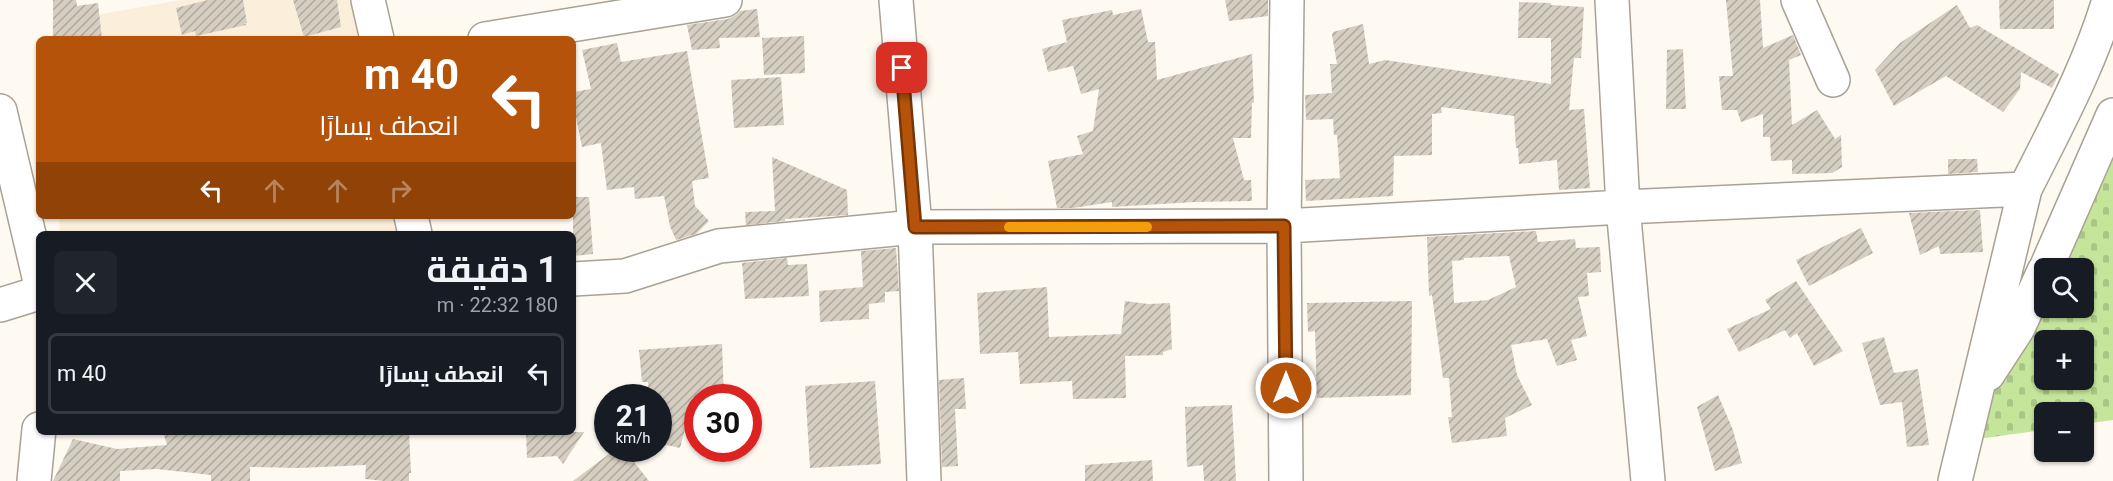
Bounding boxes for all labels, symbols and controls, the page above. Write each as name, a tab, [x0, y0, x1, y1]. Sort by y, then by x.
pin	[876, 42, 927, 93]
text: 40 m	[364, 50, 459, 99]
icon: arrive	[885, 51, 918, 84]
icon: left	[480, 60, 558, 138]
text: انعطف يسارًا	[319, 110, 459, 142]
icon: left	[195, 174, 228, 207]
icon: ahead	[258, 174, 291, 207]
icon: ahead	[321, 174, 354, 207]
icon: right	[384, 174, 417, 207]
text: 1 دقيقة	[427, 249, 558, 291]
button: close	[54, 251, 117, 314]
map controls	[2034, 258, 2094, 462]
button: search	[2034, 258, 2094, 318]
text: 180 m · 22:32	[437, 293, 558, 317]
button: +	[2034, 330, 2094, 390]
position arrow	[1254, 356, 1318, 420]
icon: left	[522, 357, 555, 390]
text: 40 m	[57, 361, 107, 386]
text: انعطف يسارًا	[379, 362, 504, 387]
speed limit sign: 30	[684, 384, 762, 462]
text: 21	[616, 398, 650, 433]
button: −	[2034, 402, 2094, 462]
text: km/h	[615, 429, 651, 447]

